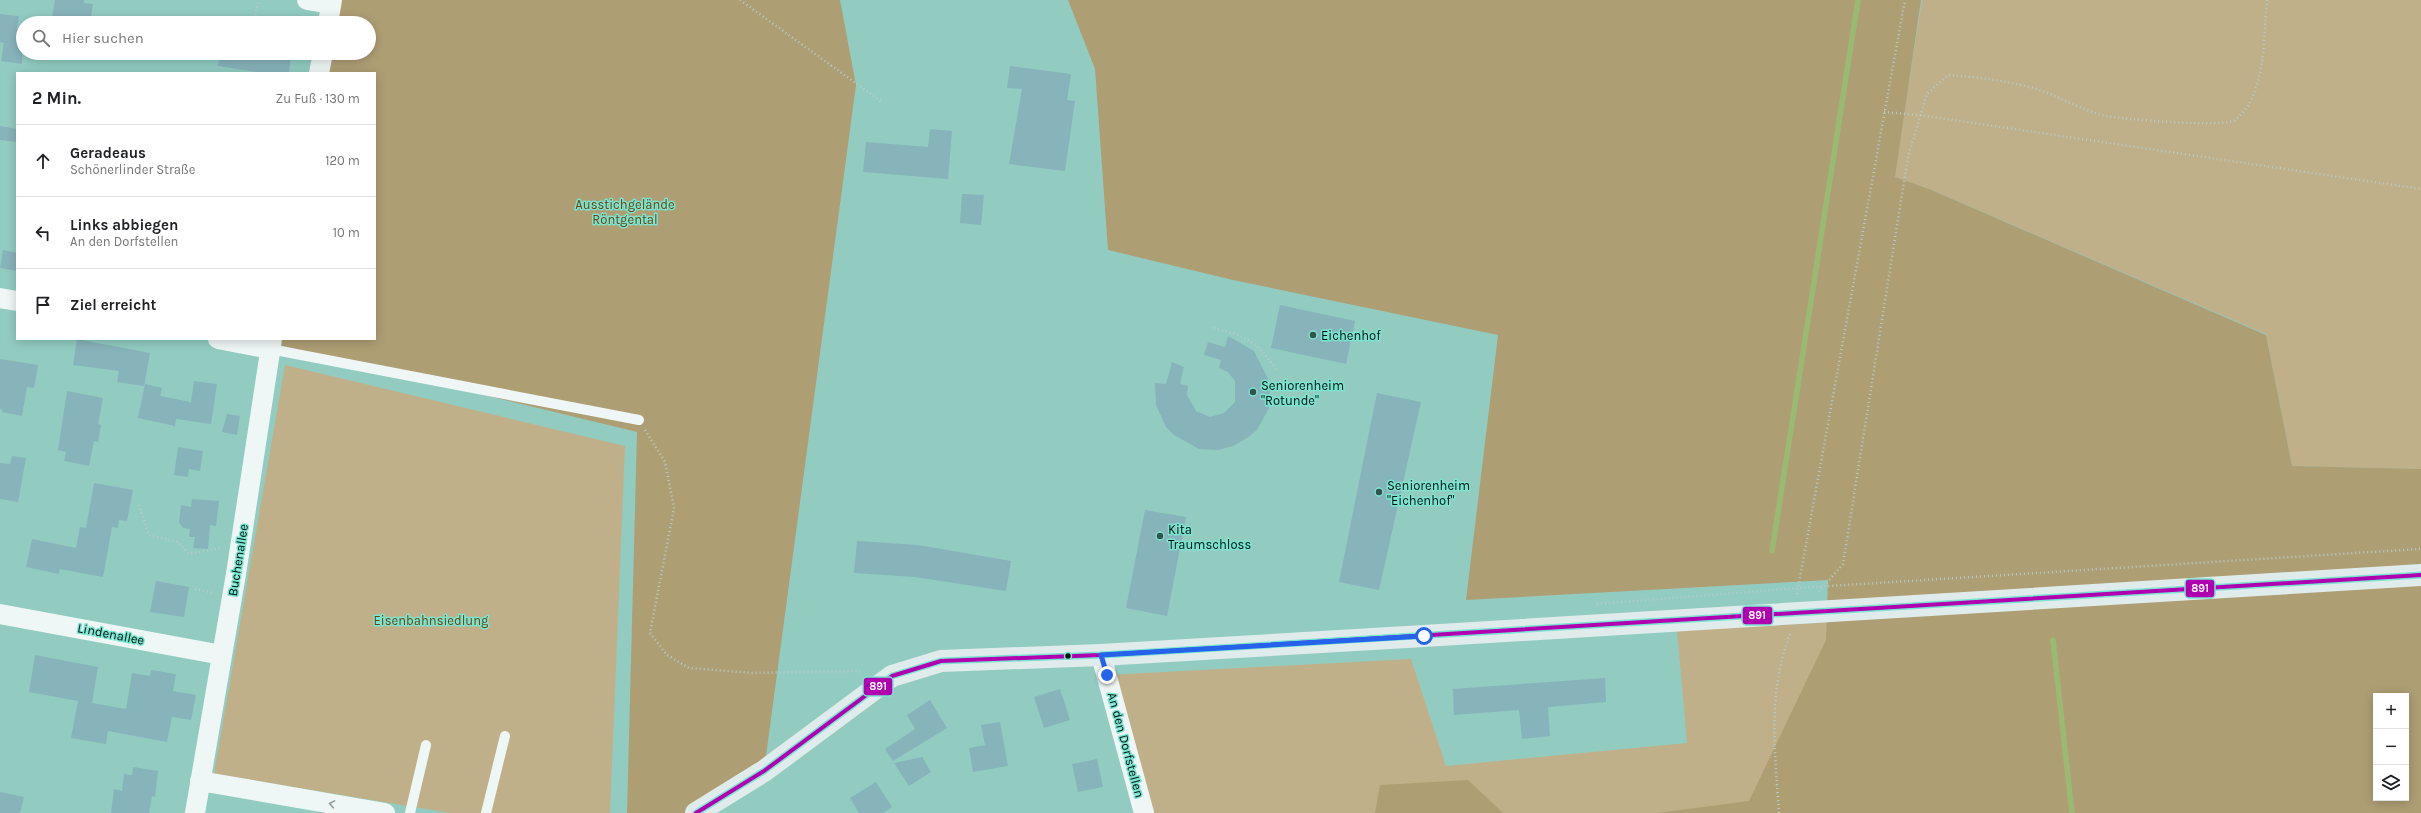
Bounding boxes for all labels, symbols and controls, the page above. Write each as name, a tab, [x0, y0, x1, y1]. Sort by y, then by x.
search box	[16, 16, 376, 60]
icon: search	[30, 27, 52, 49]
text: Hier suchen	[62, 29, 144, 47]
text: 2 Min.	[32, 88, 81, 108]
text: Zu Fuß · 130 m	[276, 91, 360, 106]
text: Geradeaus	[70, 144, 146, 162]
icon: ahead	[32, 150, 54, 172]
text: 120 m	[325, 153, 360, 168]
text: Schönerlinder Straße	[70, 162, 196, 177]
park label: Ausstichgelände Röntgental	[575, 197, 675, 227]
text: Links abbiegen	[70, 216, 178, 234]
icon: left	[32, 222, 54, 244]
text: 10 m	[333, 225, 360, 240]
text: An den Dorfstellen	[70, 234, 178, 249]
icon: arrive	[32, 294, 54, 316]
text: Ziel erreicht	[70, 296, 156, 314]
place label: Eichenhof	[1321, 328, 1381, 343]
marker: Eichenhof	[1308, 330, 1318, 340]
place label: Seniorenheim "Rotunde"	[1261, 378, 1344, 408]
marker: Seniorenheim "Rotunde"	[1248, 387, 1258, 397]
place label: Seniorenheim "Eichenhof"	[1387, 478, 1470, 508]
marker: Seniorenheim "Eichenhof"	[1374, 487, 1384, 497]
place label: Kita Traumschloss	[1168, 522, 1251, 552]
street label: Buchenallee	[225, 523, 251, 597]
marker: Kita Traumschloss	[1155, 531, 1165, 541]
line badge: 891	[2185, 579, 2215, 598]
text: 891	[2191, 582, 2209, 595]
line badge: 891	[1742, 606, 1773, 625]
text: 891	[1748, 609, 1766, 622]
park label: Eisenbahnsiedlung	[374, 613, 489, 628]
street label: Lindenallee	[76, 620, 146, 648]
route start	[1415, 627, 1433, 645]
unlabelled marker	[1063, 651, 1073, 661]
route end	[1098, 666, 1116, 684]
line badge: 891	[863, 677, 893, 696]
text: 891	[869, 680, 887, 693]
street label: An den Dorfstellen	[1105, 691, 1147, 799]
map controls	[2373, 693, 2409, 801]
button: +	[2373, 693, 2409, 729]
button: −	[2373, 729, 2409, 765]
button: layers	[2373, 765, 2409, 801]
one-way arrow	[329, 800, 335, 809]

